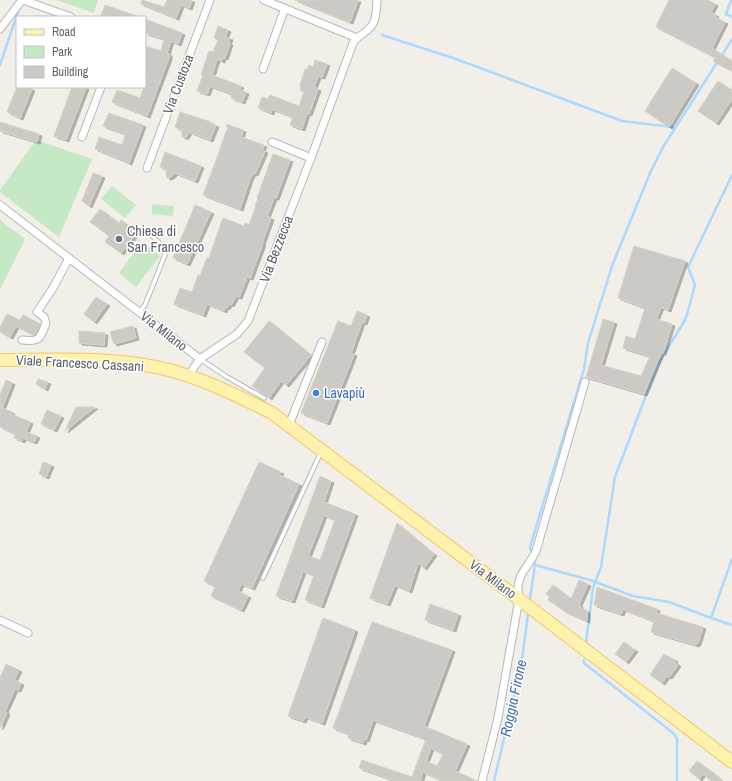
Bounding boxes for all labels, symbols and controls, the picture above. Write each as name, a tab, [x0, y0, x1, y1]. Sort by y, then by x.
legend	[16, 16, 146, 88]
text: Road	[52, 24, 76, 40]
text: Park	[52, 44, 72, 60]
street label: Via Custoza	[158, 51, 198, 116]
text: Building	[52, 64, 89, 80]
street label: Via Bezzecca	[255, 213, 297, 285]
place label: Chiesa di San Francesco	[127, 222, 204, 256]
marker: Chiesa di San Francesco	[114, 234, 124, 244]
street label: Via Milano	[137, 307, 191, 355]
street label: Viale Francesco Cassani	[16, 351, 144, 375]
place label: Lavapiù	[324, 384, 365, 402]
marker: Lavapiù	[311, 388, 321, 398]
street label: Via Milano	[466, 555, 520, 603]
water label: Roggia Firone	[495, 657, 531, 739]

